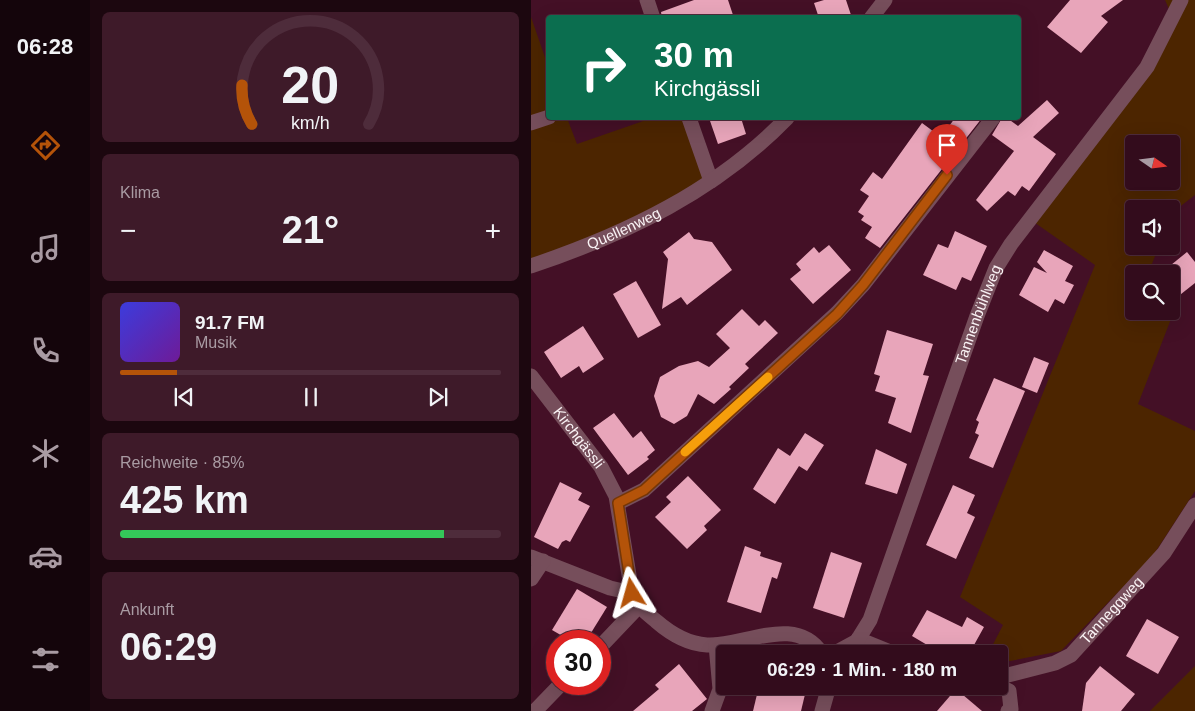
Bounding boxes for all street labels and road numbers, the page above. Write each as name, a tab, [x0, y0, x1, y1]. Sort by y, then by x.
street label: Quellenweg	[584, 204, 663, 253]
street label: Tannenbühlweg	[952, 262, 1004, 367]
street label: Kirchgässli	[550, 404, 608, 471]
street label: Tanneggweg	[1076, 573, 1146, 647]

